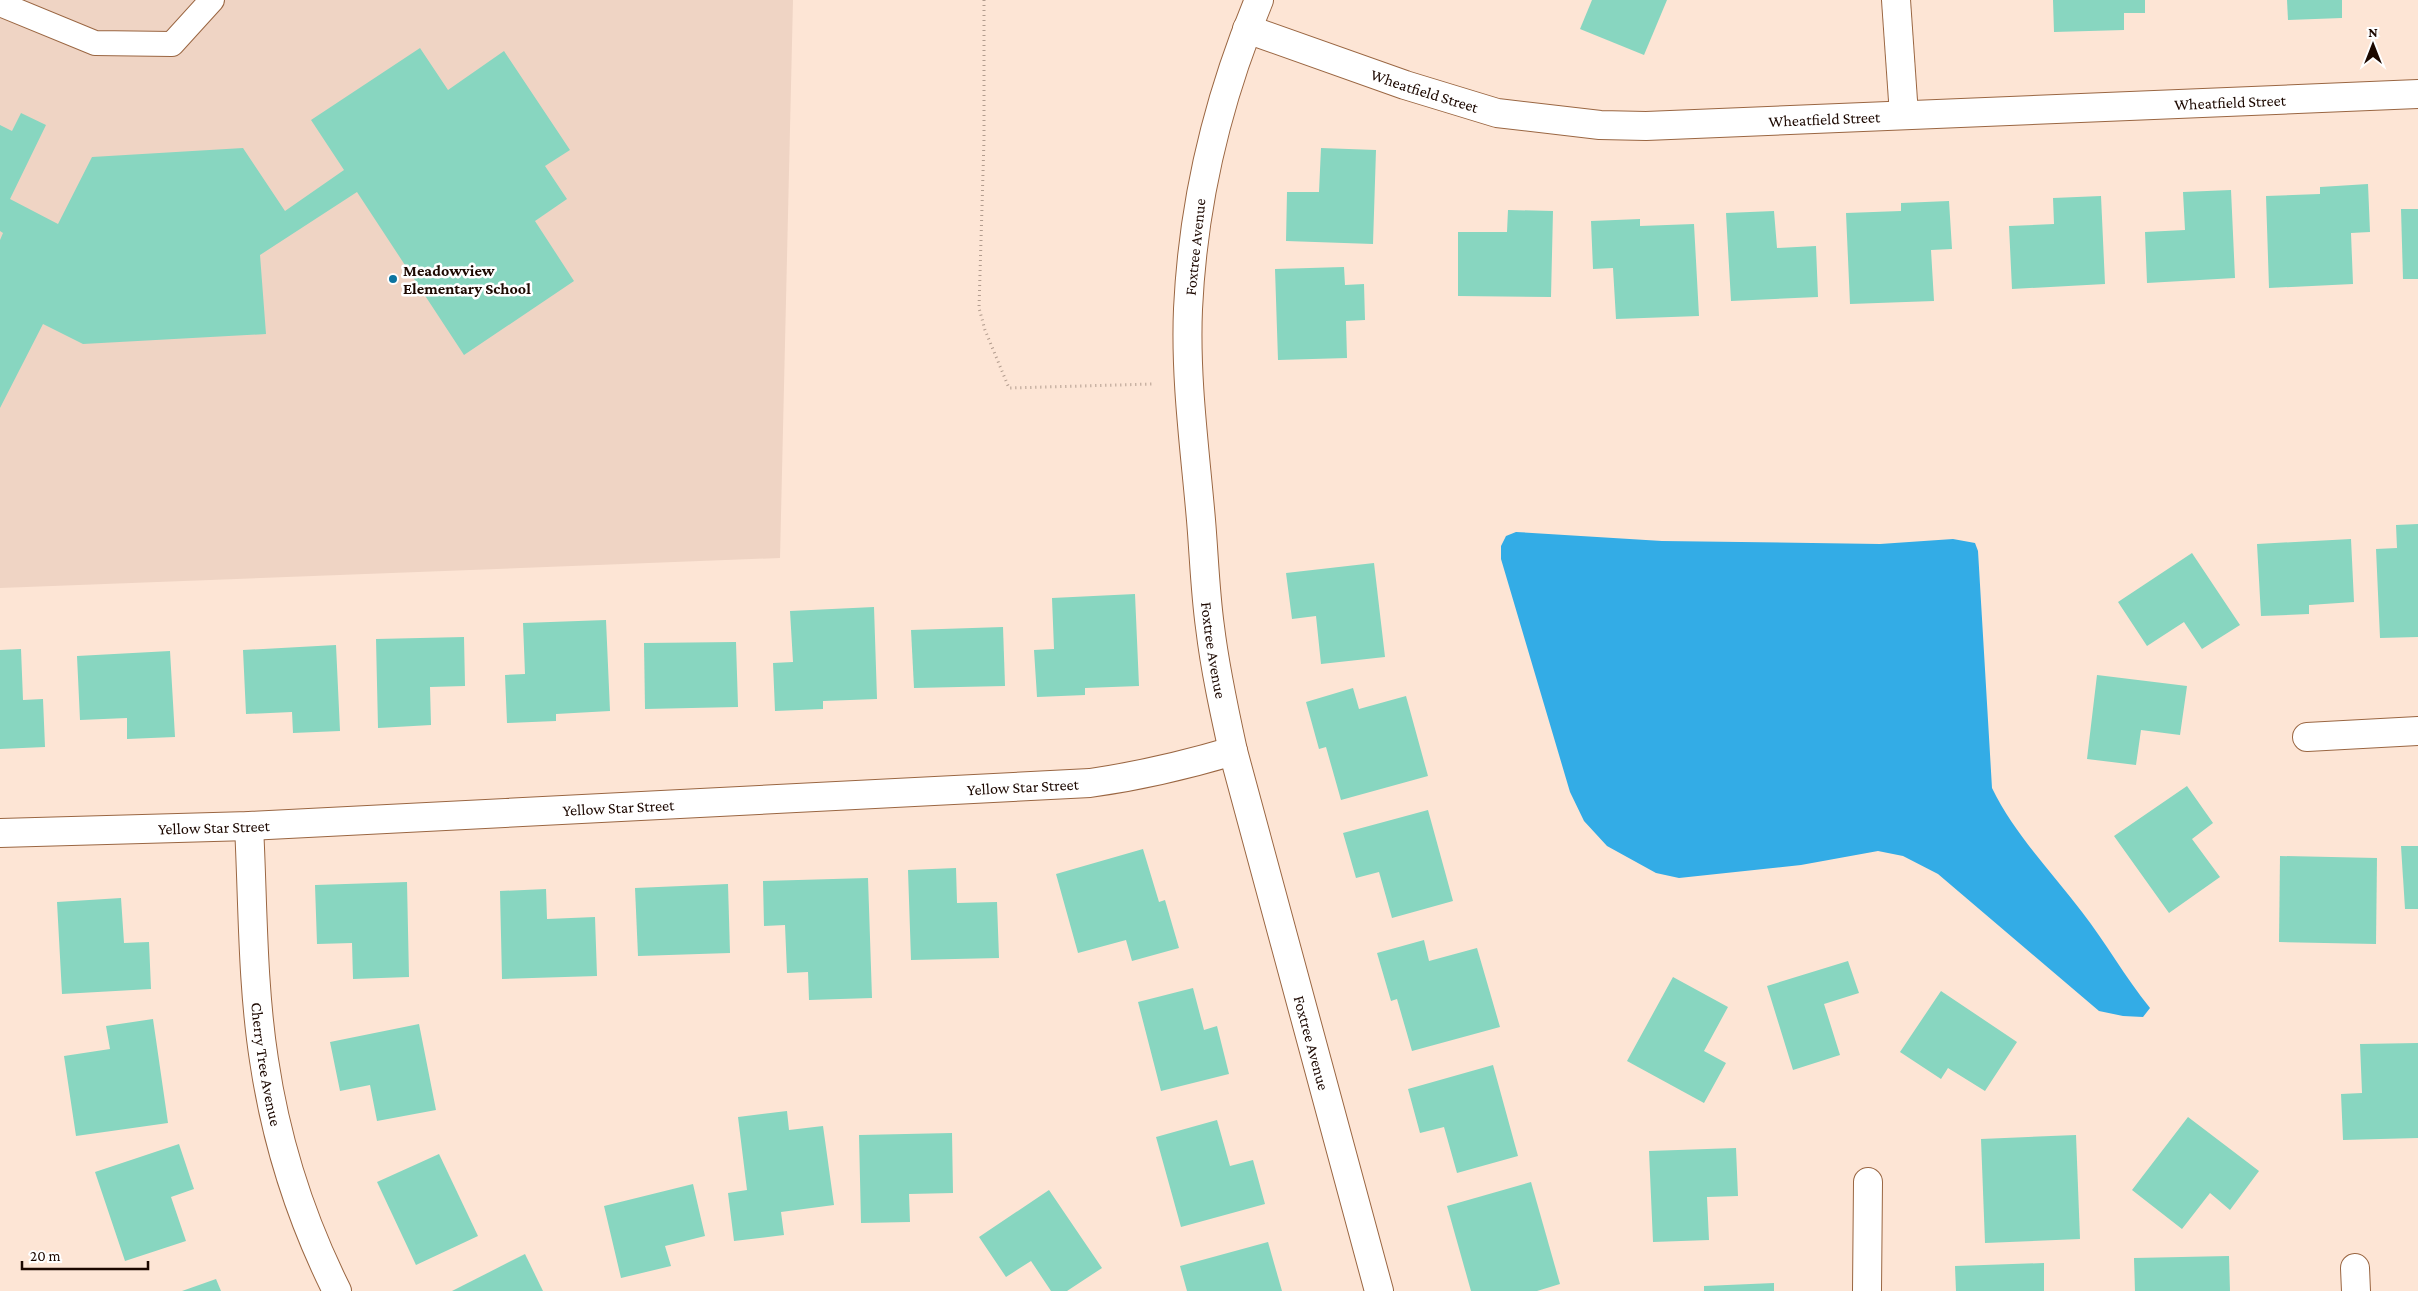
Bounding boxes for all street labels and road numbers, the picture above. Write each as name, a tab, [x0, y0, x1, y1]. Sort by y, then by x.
street label: Wheatfield Street	[1369, 65, 1481, 116]
street label: Wheatfield Street	[2174, 91, 2287, 113]
street label: Wheatfield Street	[1768, 108, 1881, 129]
street label: Foxtree Avenue	[1181, 198, 1209, 296]
street label: Foxtree Avenue	[1199, 601, 1230, 700]
street label: Yellow Star Street	[967, 775, 1080, 798]
street label: Yellow Star Street	[562, 796, 675, 818]
street label: Yellow Star Street	[158, 816, 271, 837]
street label: Foxtree Avenue	[1291, 993, 1333, 1092]
street label: Cherry Tree Avenue	[249, 1002, 285, 1128]

